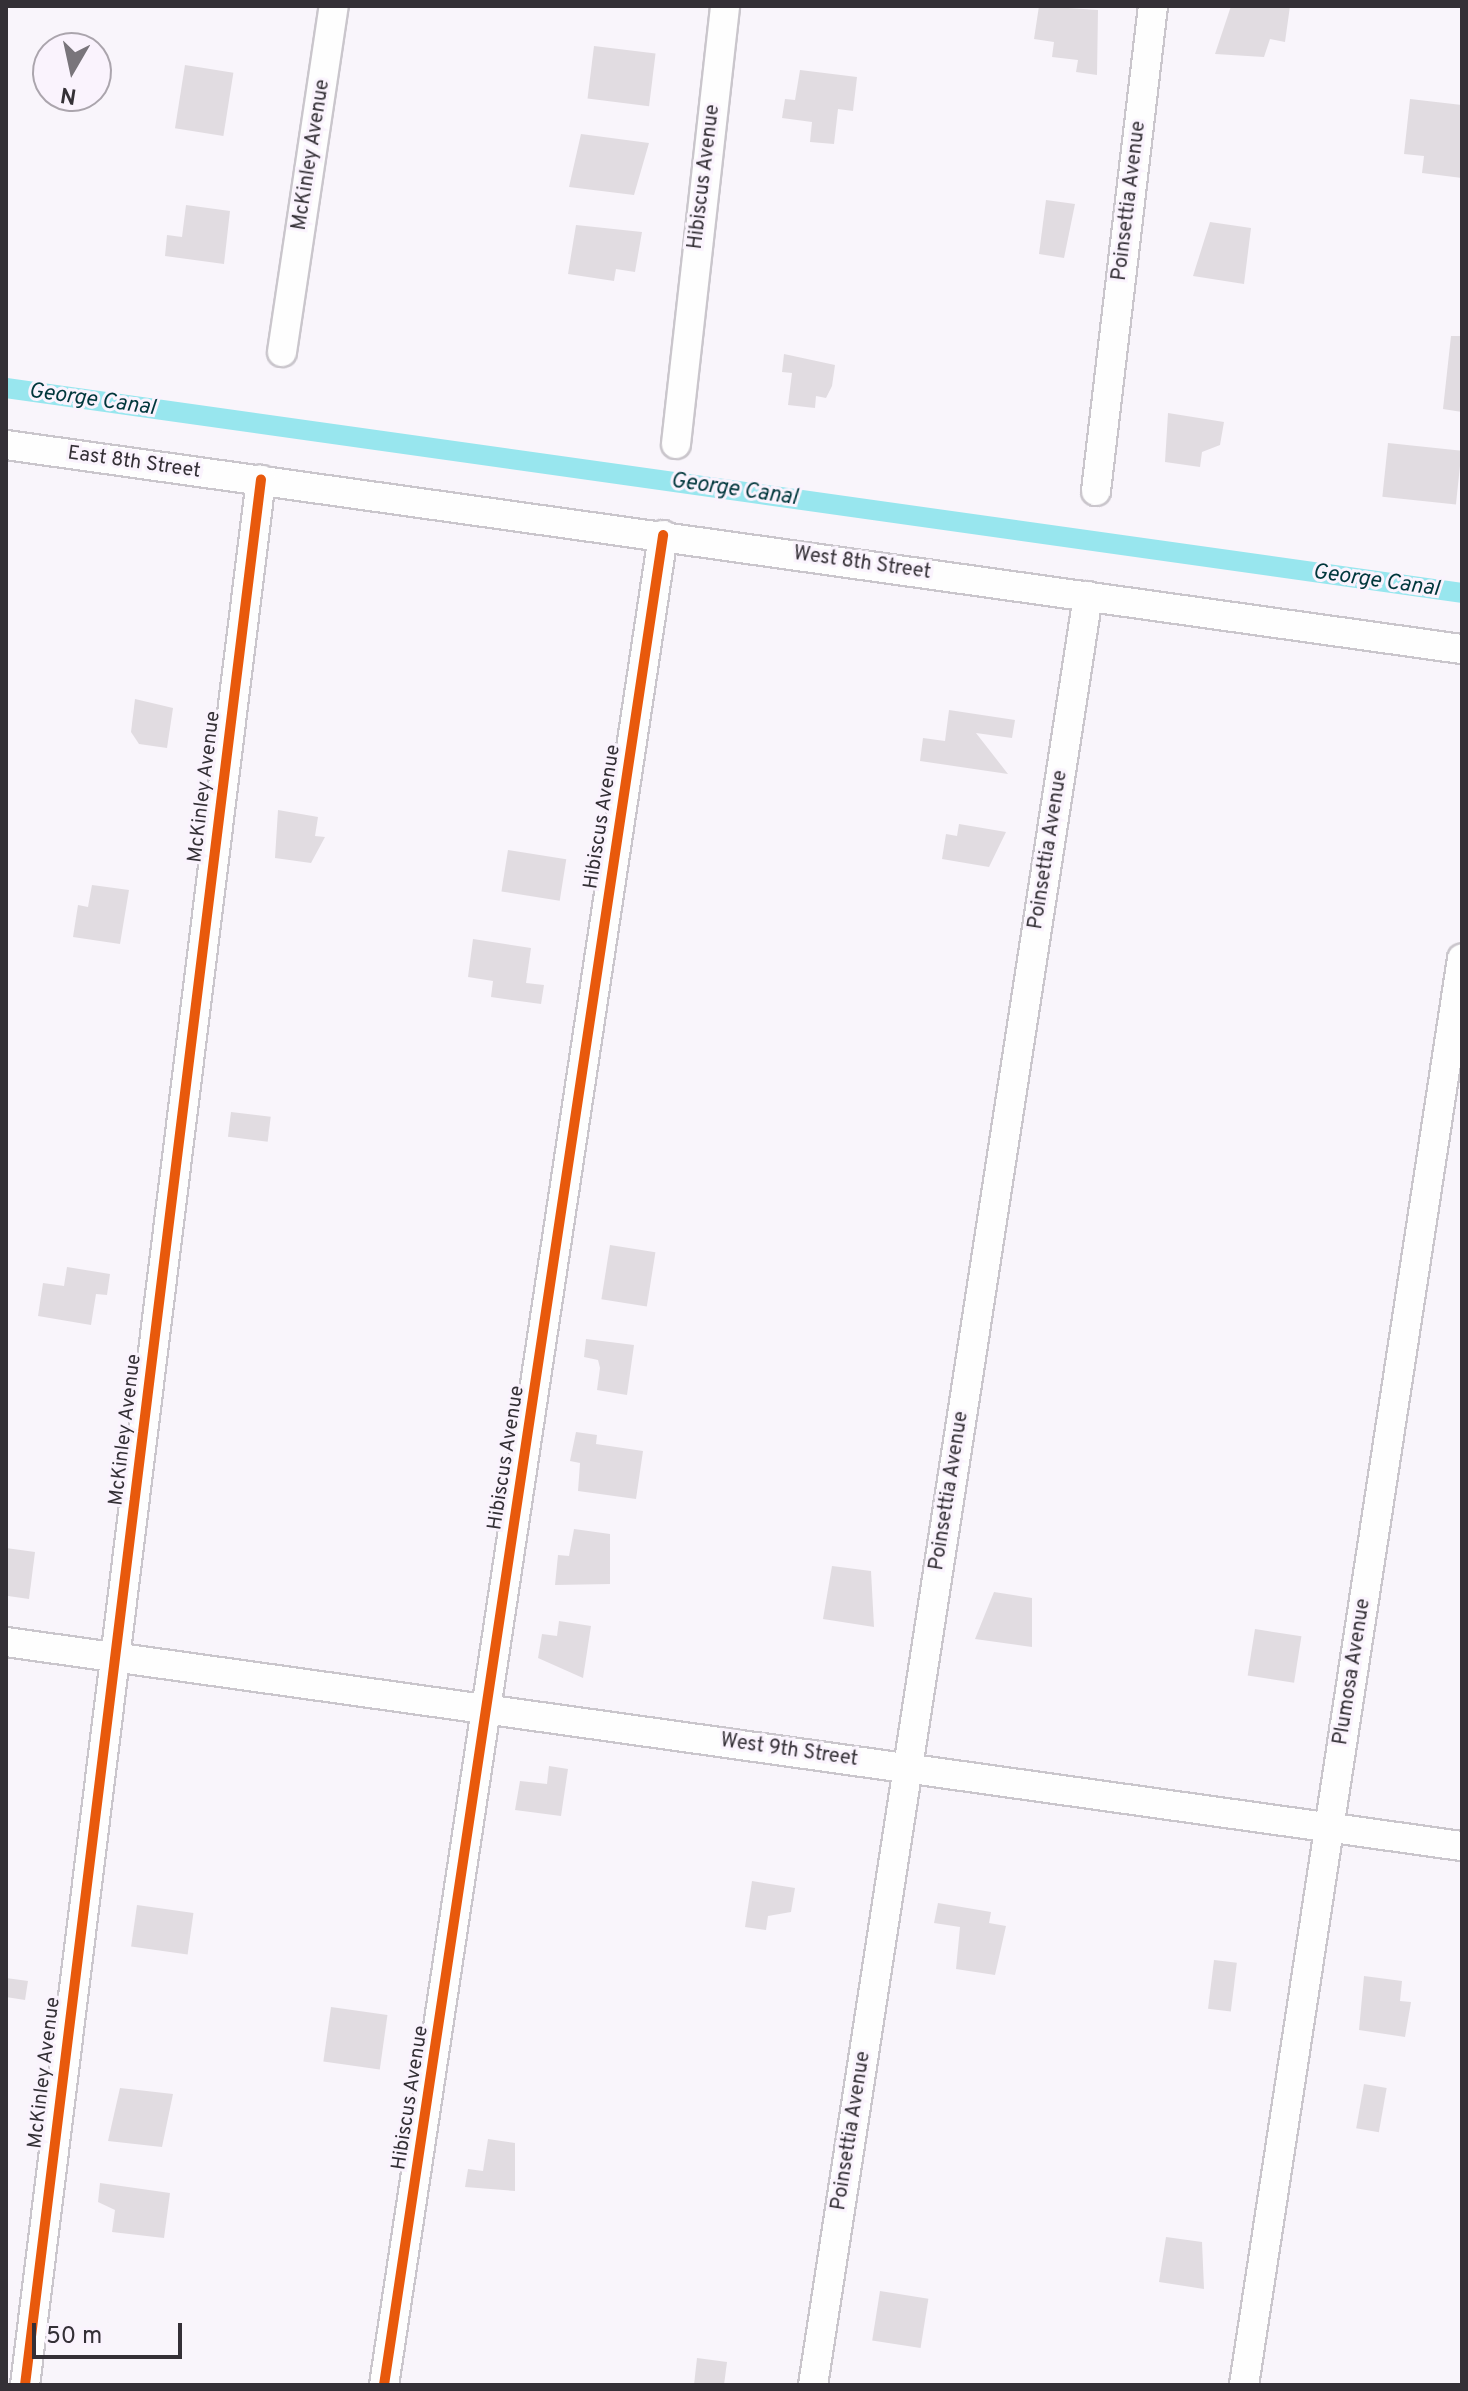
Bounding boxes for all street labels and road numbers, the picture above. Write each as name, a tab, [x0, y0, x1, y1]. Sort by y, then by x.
street label: McKinley Avenue	[288, 77, 336, 233]
street label: Hibiscus Avenue	[684, 103, 726, 251]
street label: Poinsettia Avenue	[1108, 119, 1152, 283]
street label: East 8th Street	[66, 442, 202, 484]
street label: West 8th Street	[792, 542, 932, 586]
street label: McKinley Avenue	[184, 709, 226, 865]
street label: Hibiscus Avenue	[580, 743, 626, 891]
street label: Poinsettia Avenue	[1025, 768, 1073, 932]
street label: McKinley Avenue	[105, 1352, 147, 1508]
street label: Hibiscus Avenue	[484, 1384, 530, 1532]
street label: Poinsettia Avenue	[926, 1409, 974, 1573]
street label: Plumosa Avenue	[1330, 1597, 1376, 1747]
street label: West 9th Street	[719, 1729, 859, 1773]
street label: McKinley Avenue	[24, 1995, 66, 2151]
street label: Hibiscus Avenue	[388, 2024, 434, 2172]
street label: Poinsettia Avenue	[828, 2049, 876, 2213]

